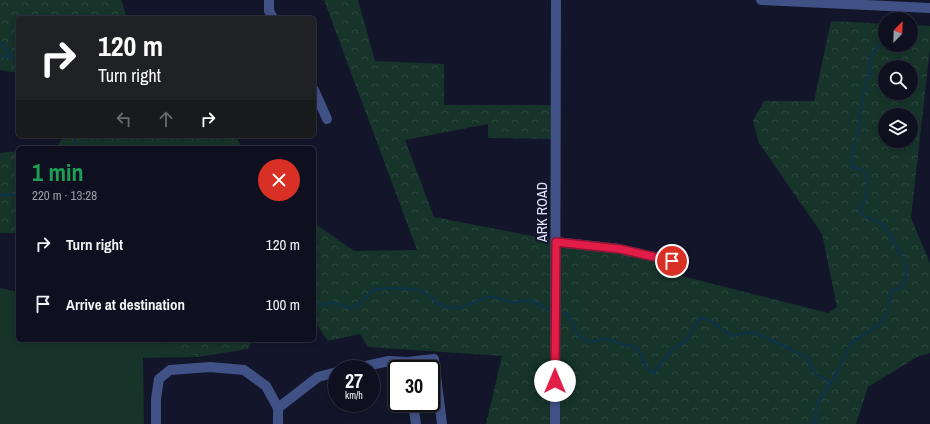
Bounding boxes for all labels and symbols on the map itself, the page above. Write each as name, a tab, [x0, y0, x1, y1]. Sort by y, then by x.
north arrow	[878, 12, 918, 52]
street label: ARK ROAD	[533, 182, 551, 243]
pin	[655, 244, 689, 278]
speed limit sign: 30	[388, 360, 440, 412]
position arrow	[534, 360, 576, 402]

